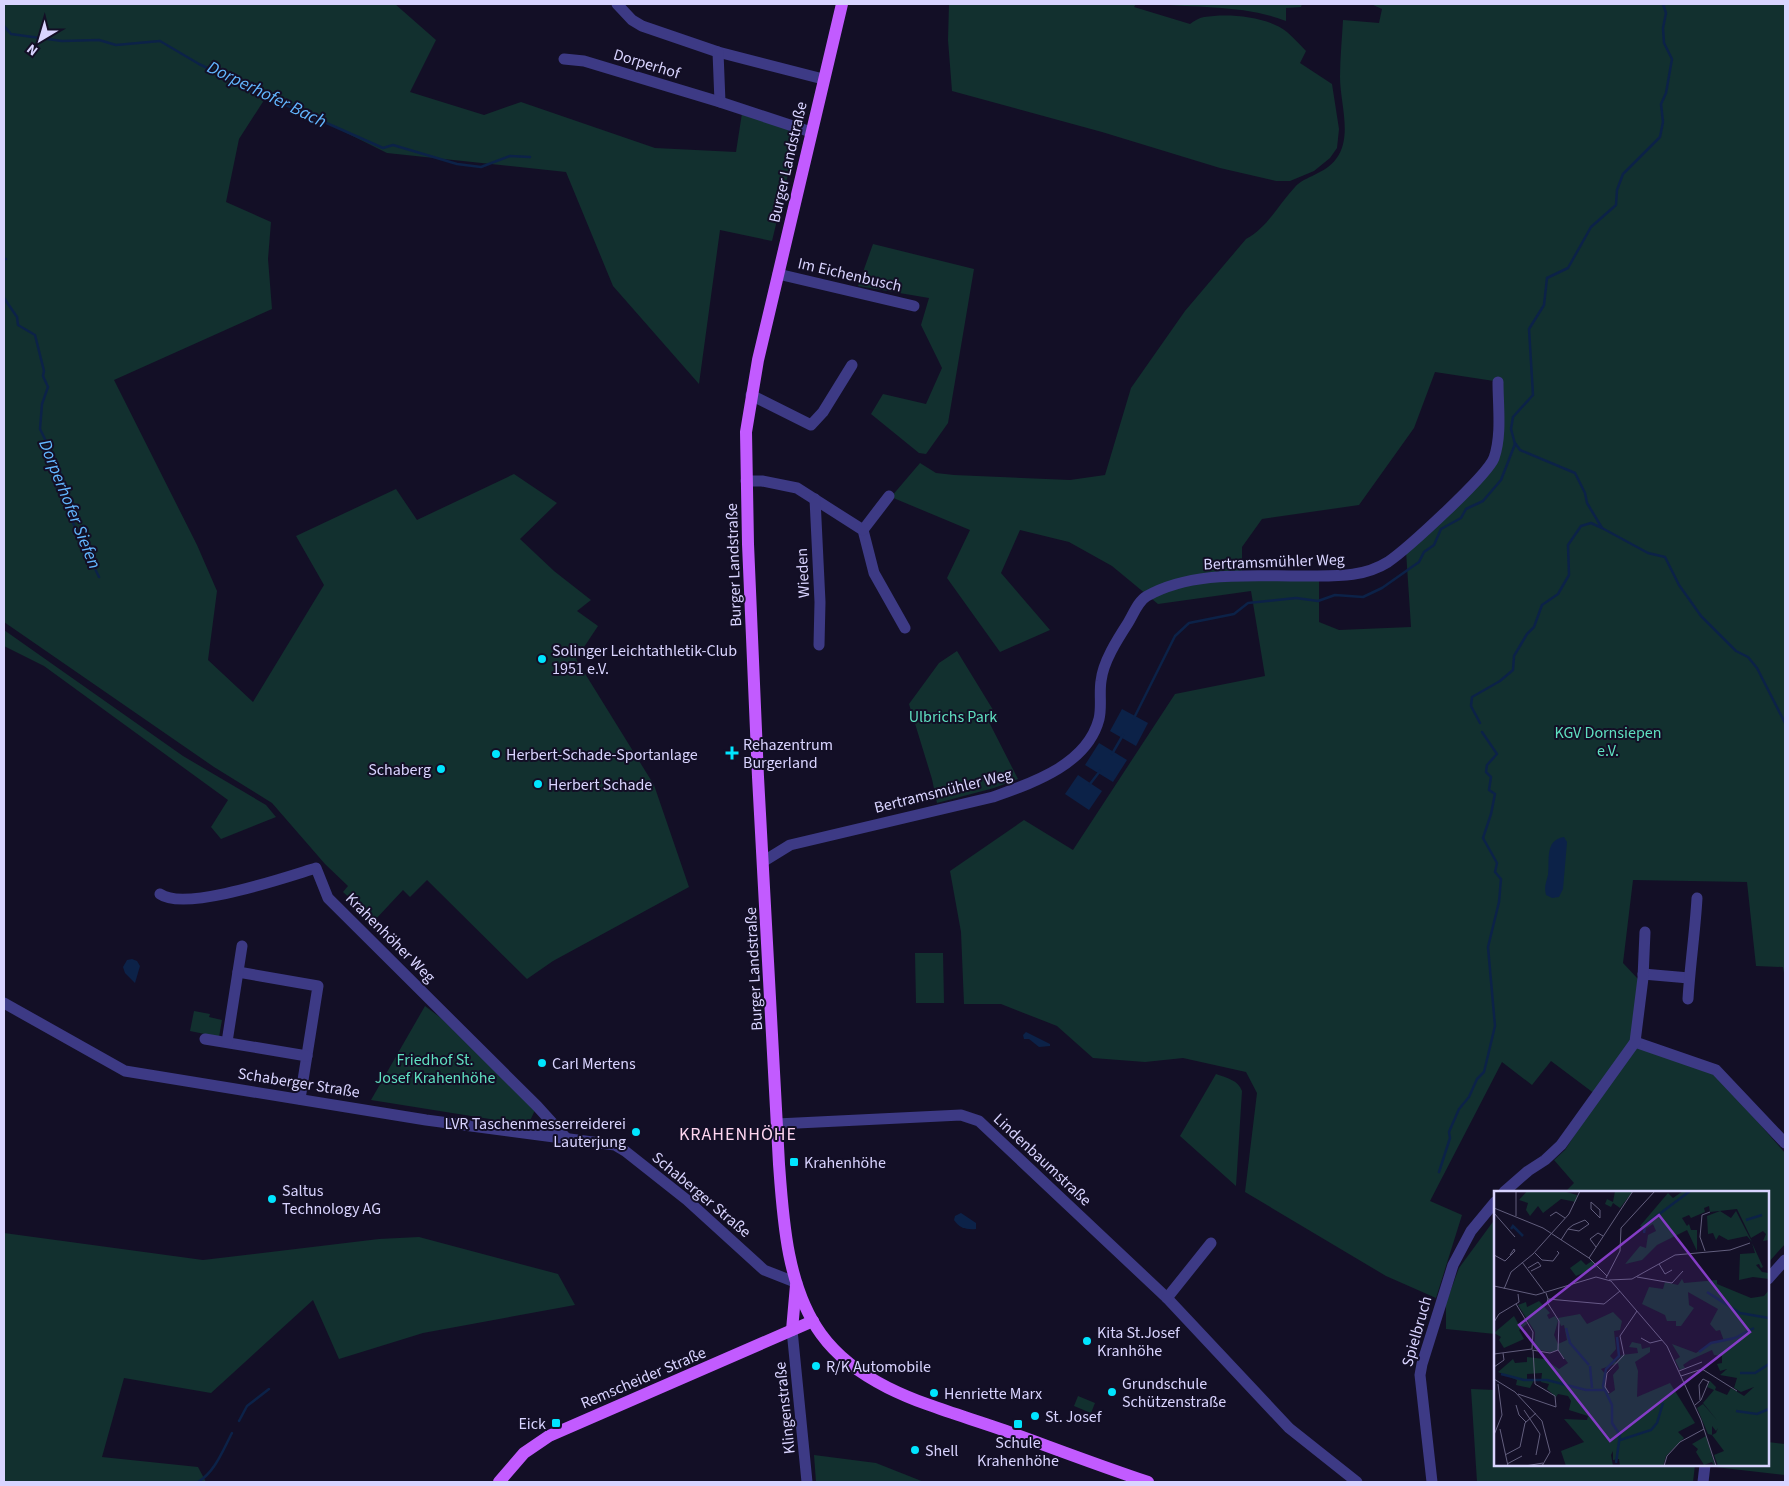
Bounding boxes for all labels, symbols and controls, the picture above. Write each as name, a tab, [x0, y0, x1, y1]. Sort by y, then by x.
north arrow	[15, 15, 65, 65]
text: N	[23, 39, 42, 60]
street label: Dorperhof	[611, 43, 684, 85]
water label: Dorperhofer Bach	[203, 55, 331, 134]
street label: Burger Landstraße	[763, 99, 813, 225]
street label: Im Eichenbusch	[796, 252, 904, 298]
water label: Dorperhofer Siefen	[32, 436, 107, 573]
street label: Burger Landstraße	[721, 503, 747, 627]
street label: Wieden	[791, 547, 815, 599]
street label: Bertramsmühler Weg	[1203, 549, 1345, 575]
place label: Solinger Leichtathletik-Club 1951 e.V.	[552, 640, 737, 680]
marker: Solinger Leichtathletik-Club 1951 e.V.	[536, 653, 548, 665]
park label: Ulbrichs Park	[909, 706, 997, 728]
park label: KGV Dornsiepen e.V.	[1555, 722, 1662, 762]
place label: Rehazentrum Burgerland	[743, 734, 833, 774]
place label: Herbert-Schade-Sportanlage	[506, 744, 698, 766]
marker: Rehazentrum Burgerland	[725, 746, 739, 760]
marker: Herbert-Schade-Sportanlage	[490, 748, 502, 760]
place label: Schaberg	[368, 759, 431, 781]
marker: Schaberg	[435, 763, 447, 775]
street label: Bertramsmühler Weg	[872, 763, 1014, 819]
place label: Herbert Schade	[548, 774, 652, 796]
marker: Herbert Schade	[532, 778, 544, 790]
street label: Krahenhöher Weg	[340, 888, 440, 988]
street label: Burger Landstraße	[740, 907, 768, 1031]
park label: Friedhof St. Josef Krahenhöhe	[375, 1049, 495, 1089]
place label: Carl Mertens	[552, 1053, 636, 1075]
marker: Carl Mertens	[536, 1057, 548, 1069]
street label: Schaberger Straße	[236, 1062, 362, 1104]
street label: Lindenbaumstraße	[988, 1108, 1096, 1211]
place label: LVR Taschenmesserreiderei Lauterjung	[445, 1113, 626, 1153]
district label: KRAHENHÖHE	[679, 1122, 797, 1147]
marker: LVR Taschenmesserreiderei Lauterjung	[630, 1126, 642, 1138]
street label: Schaberger Straße	[647, 1147, 756, 1243]
place label: Krahenhöhe	[804, 1152, 886, 1174]
marker: Krahenhöhe	[788, 1156, 800, 1168]
place label: Saltus Technology AG	[282, 1180, 381, 1220]
inset map	[1494, 1191, 1769, 1466]
marker: Saltus Technology AG	[266, 1193, 278, 1205]
street label: Spielbruch	[1396, 1293, 1438, 1369]
place label: Kita St.Josef Kranhöhe	[1097, 1322, 1181, 1362]
marker: Kita St.Josef Kranhöhe	[1081, 1335, 1093, 1347]
street label: Remscheider Straße	[577, 1342, 710, 1414]
place label: R/K Automobile	[826, 1356, 931, 1378]
marker: R/K Automobile	[810, 1360, 822, 1372]
street label: Klingenstraße	[769, 1361, 801, 1455]
place label: Grundschule Schützenstraße	[1122, 1373, 1226, 1413]
place label: Henriette Marx	[944, 1383, 1042, 1405]
marker: Grundschule Schützenstraße	[1106, 1386, 1118, 1398]
marker: Henriette Marx	[928, 1387, 940, 1399]
place label: St. Josef	[1045, 1406, 1103, 1428]
marker: St. Josef	[1029, 1410, 1041, 1422]
place label: Eick	[518, 1413, 546, 1435]
marker: Eick	[550, 1417, 562, 1429]
marker: Schule Krahenhöhe	[1012, 1418, 1024, 1430]
place label: Schule Krahenhöhe	[977, 1432, 1059, 1472]
place label: Shell	[925, 1440, 958, 1462]
marker: Shell	[909, 1444, 921, 1456]

